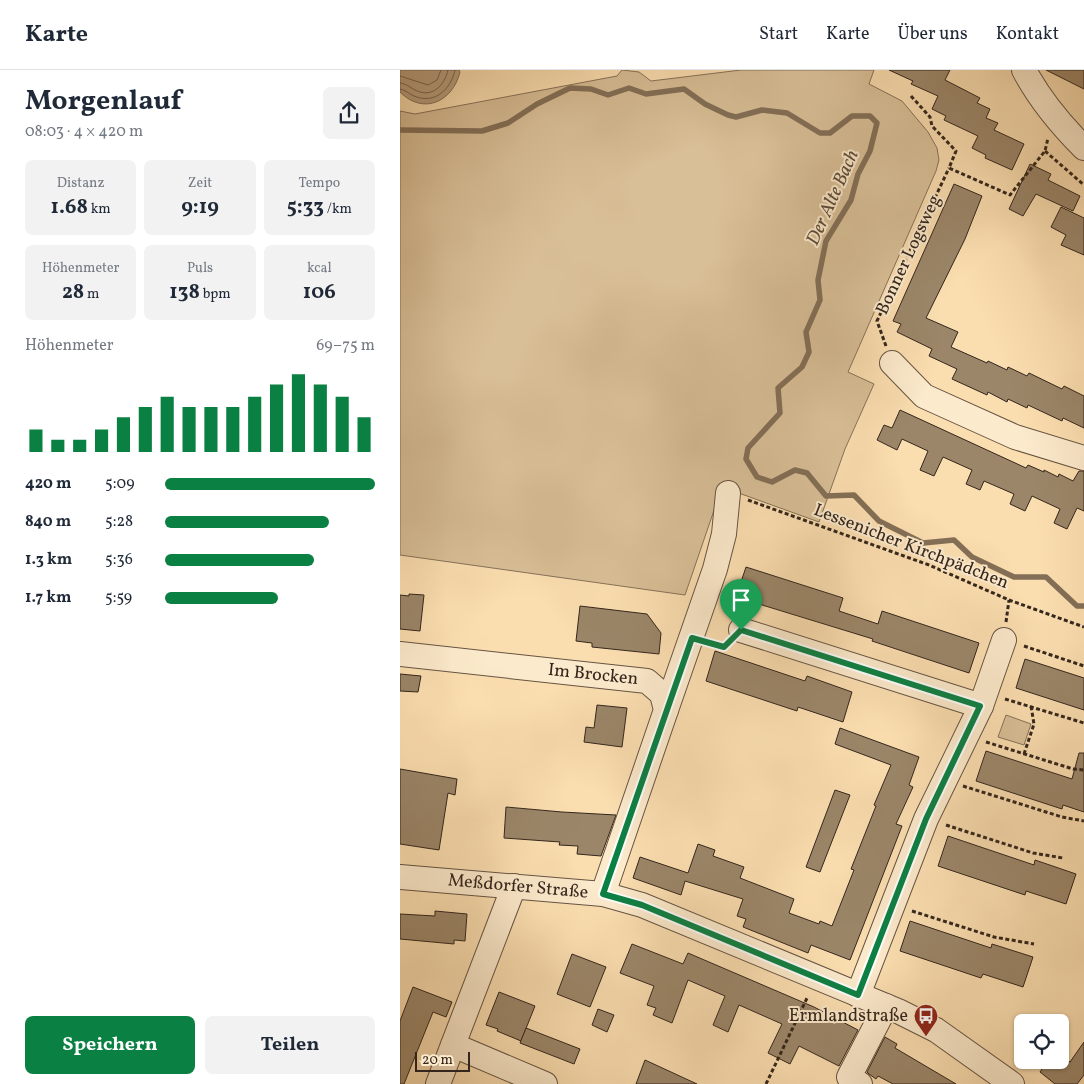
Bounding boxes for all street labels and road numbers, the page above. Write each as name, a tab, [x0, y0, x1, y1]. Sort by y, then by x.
street label: Bonner Logsweg	[870, 191, 948, 319]
street label: Lessenicher Kirchpädchen	[810, 498, 1012, 596]
street label: Im Brocken	[547, 658, 640, 692]
street label: Meßdorfer Straße	[447, 868, 589, 906]

